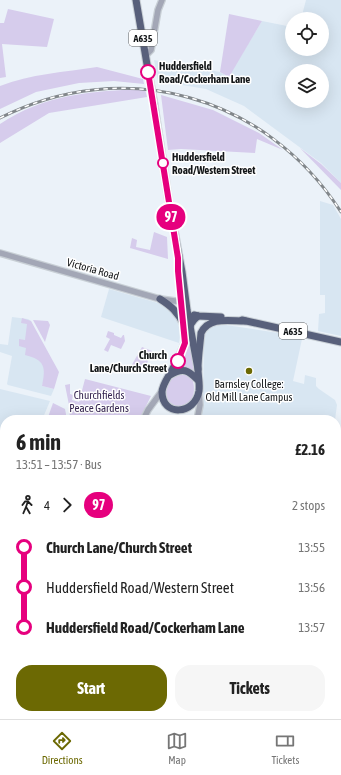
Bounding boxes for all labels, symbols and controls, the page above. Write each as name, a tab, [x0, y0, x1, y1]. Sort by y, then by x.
map controls	[285, 12, 329, 108]
button: locate	[285, 12, 329, 56]
road number: A635	[129, 30, 157, 46]
place label: Huddersfield Road/Cockerham Lane	[159, 60, 250, 85]
marker: Huddersfield Road/Cockerham Lane	[140, 64, 156, 80]
button: layers	[285, 64, 329, 108]
place label: Huddersfield Road/Western Street	[172, 151, 256, 176]
marker: Huddersfield Road/Western Street	[157, 157, 169, 169]
line badge: 97	[153, 204, 189, 230]
text: 97	[164, 209, 178, 225]
street label: Victoria Road	[66, 256, 120, 282]
road number: A635	[279, 323, 307, 339]
place label: Church Lane/Church Street	[90, 349, 168, 374]
marker: Church Lane/Church Street	[170, 353, 186, 369]
marker: Barnsley College: Old Mill Lane Campus	[244, 366, 254, 376]
place label: Barnsley College: Old Mill Lane Campus	[206, 378, 293, 403]
park label: Churchfields Peace Gardens	[69, 389, 129, 414]
text: 6 min	[16, 429, 61, 455]
text: £2.16	[295, 441, 325, 458]
text: 13:51 – 13:57 · Bus	[16, 457, 102, 472]
icon: walk	[16, 494, 38, 516]
icon: forward	[56, 494, 78, 516]
text: 97	[92, 497, 105, 513]
text: 4	[44, 498, 50, 513]
text: 2 stops	[292, 498, 325, 513]
text: Church Lane/Church Street	[46, 539, 192, 556]
text: 13:55	[298, 540, 325, 555]
text: Huddersfield Road/Western Street	[46, 579, 234, 596]
text: 13:56	[298, 580, 325, 595]
text: Huddersfield Road/Cockerham Lane	[46, 619, 245, 636]
text: 13:57	[298, 620, 325, 635]
button: Start	[16, 665, 167, 711]
button: Tickets	[175, 665, 325, 711]
tab: Directions	[42, 730, 83, 766]
tab: Map	[166, 730, 188, 766]
tab: Tickets	[271, 730, 299, 766]

